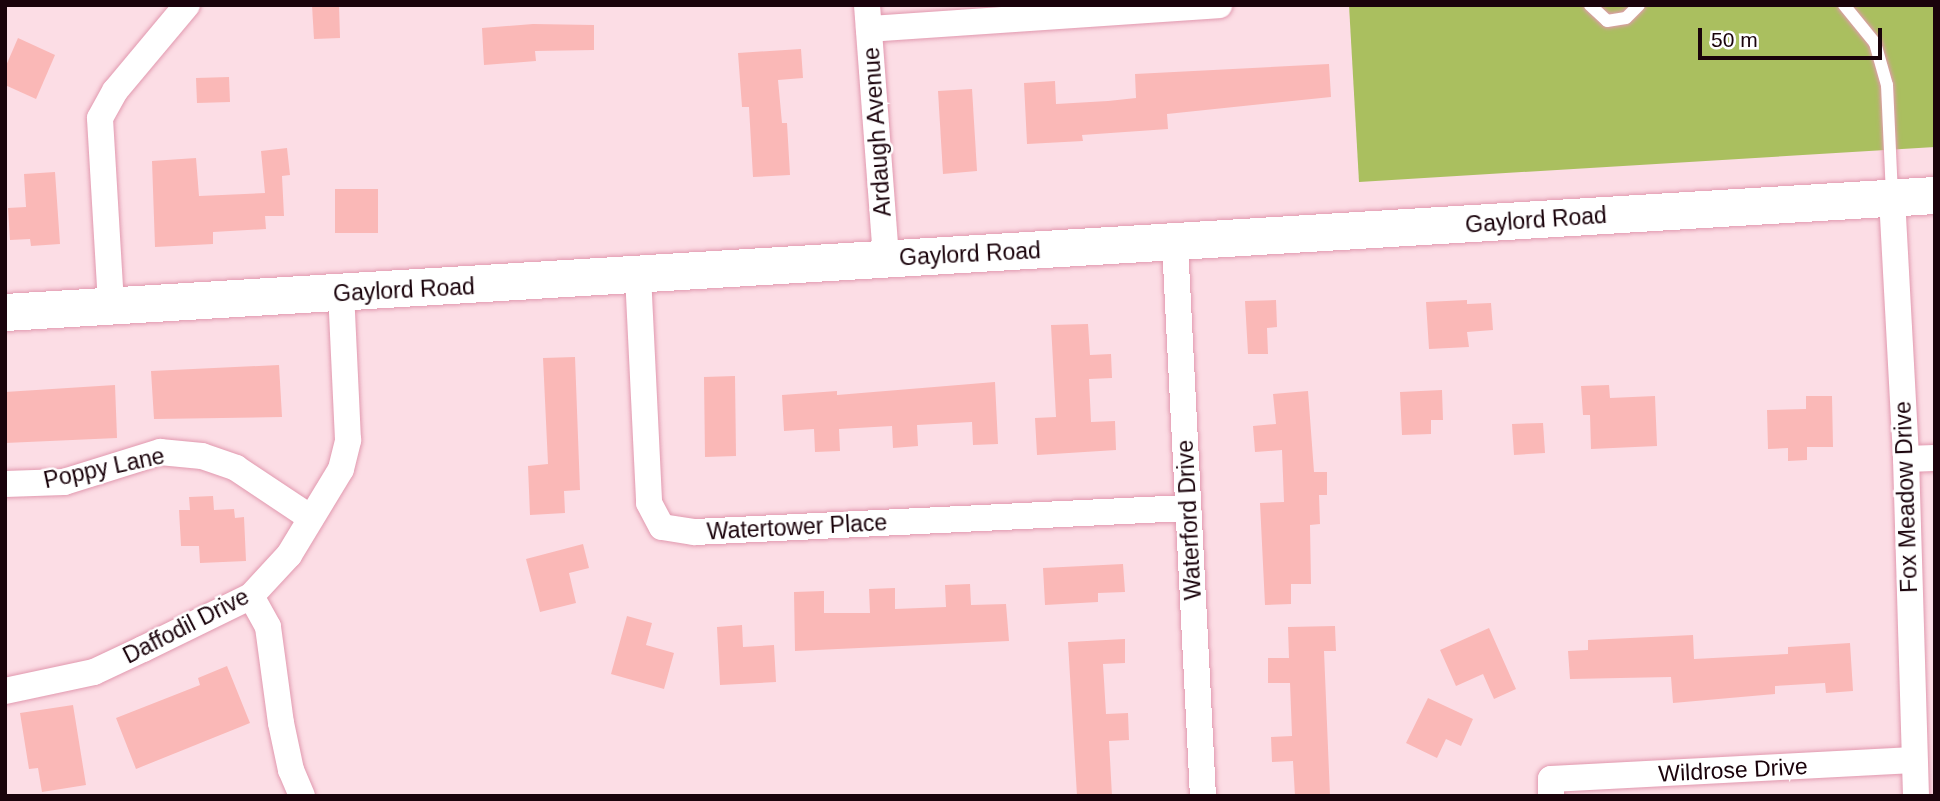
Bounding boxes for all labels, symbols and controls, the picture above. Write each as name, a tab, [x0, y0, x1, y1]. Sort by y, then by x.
scale bar	[1702, 14, 1886, 58]
text: 50 m	[1711, 28, 1758, 51]
street label: Ardaugh Avenue	[857, 46, 897, 218]
street label: Gaylord Road	[1464, 201, 1608, 239]
street label: Gaylord Road	[898, 237, 1042, 271]
street label: Gaylord Road	[332, 273, 476, 307]
street label: Fox Meadow Drive	[1889, 401, 1923, 593]
street label: Waterford Drive	[1171, 439, 1207, 601]
street label: Poppy Lane	[41, 442, 167, 494]
street label: Watertower Place	[706, 508, 888, 546]
street label: Daffodil Drive	[118, 582, 254, 670]
street label: Wildrose Drive	[1658, 752, 1808, 788]

